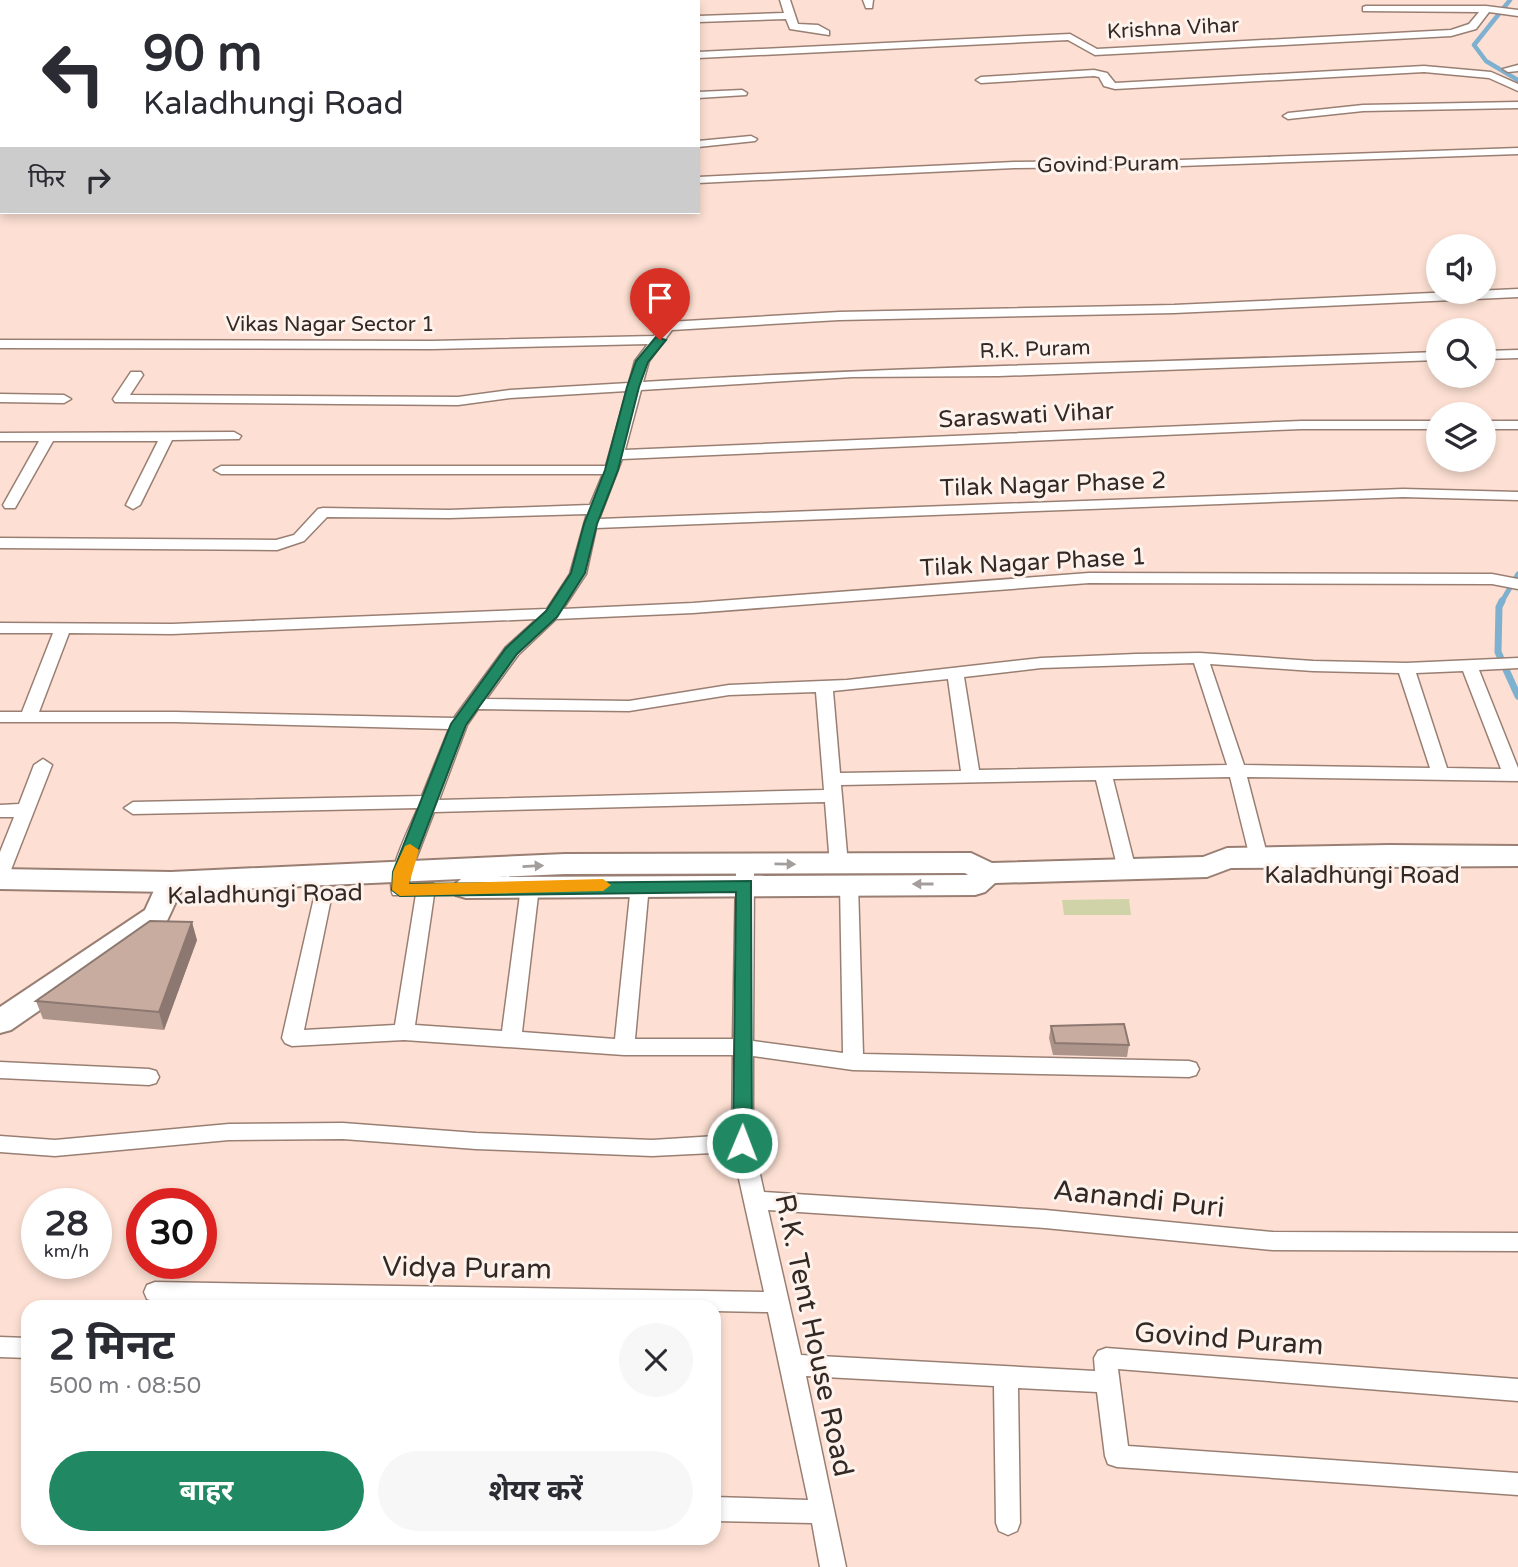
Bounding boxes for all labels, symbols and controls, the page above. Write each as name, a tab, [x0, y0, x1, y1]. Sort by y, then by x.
street label: Krishna Vihar	[1106, 13, 1240, 44]
text: 90 m	[143, 25, 262, 84]
icon: left	[28, 28, 119, 119]
text: Kaladhungi Road	[143, 85, 404, 123]
street label: Govind Puram	[1037, 151, 1179, 178]
icon: right	[79, 161, 117, 199]
text: फिर	[28, 163, 65, 194]
map controls	[1426, 234, 1496, 472]
button: sound	[1426, 234, 1496, 304]
pin	[630, 268, 690, 340]
icon: arrive	[641, 279, 679, 317]
street label: Vikas Nagar Sector 1	[226, 312, 434, 337]
button: search	[1426, 318, 1496, 388]
street label: R.K. Puram	[979, 335, 1091, 364]
street label: Saraswati Vihar	[938, 396, 1115, 435]
button: layers	[1426, 402, 1496, 472]
street label: Tilak Nagar Phase 2	[939, 466, 1167, 503]
street label: Tilak Nagar Phase 1	[919, 542, 1147, 583]
one-way arrow	[774, 858, 796, 870]
one-way arrow	[522, 860, 544, 871]
street label: Kaladhungi Road	[1264, 861, 1460, 890]
street label: Kaladhungi Road	[167, 878, 363, 911]
one-way arrow	[912, 879, 934, 890]
position arrow	[705, 1106, 779, 1180]
street label: Aanandi Puri	[1052, 1173, 1226, 1225]
speed limit sign: 30	[126, 1188, 217, 1279]
street label: R.K. Tent House Road	[767, 1191, 861, 1480]
text: 28	[45, 1203, 88, 1245]
text: km/h	[44, 1240, 89, 1262]
street label: Vidya Puram	[382, 1250, 552, 1286]
street label: Govind Puram	[1133, 1315, 1325, 1363]
text: 2 मिनट	[49, 1320, 174, 1371]
button: close	[619, 1323, 693, 1397]
text: 500 m · 08:50	[49, 1372, 201, 1400]
button: बाहर	[49, 1451, 364, 1531]
button: शेयर करें	[378, 1451, 693, 1531]

